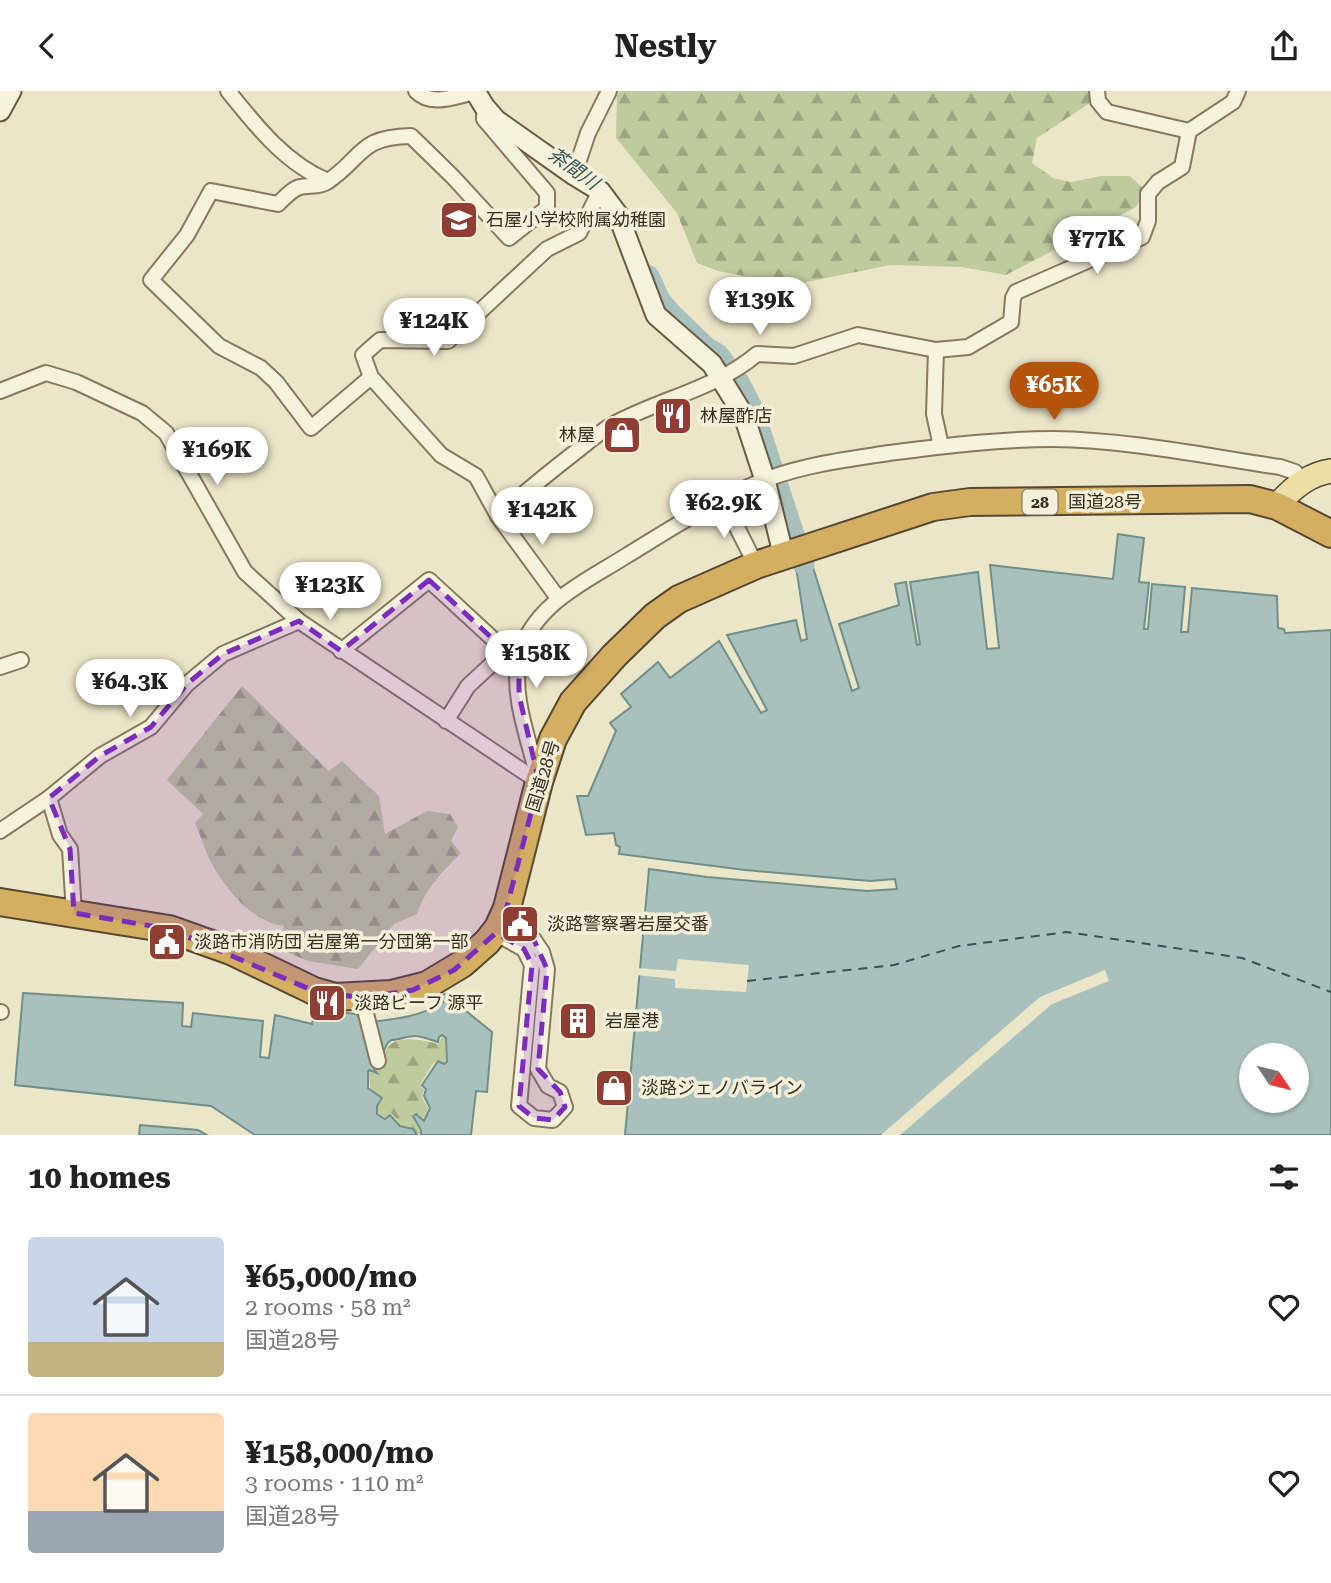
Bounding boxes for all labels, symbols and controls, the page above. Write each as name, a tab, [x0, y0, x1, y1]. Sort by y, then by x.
icon: back	[28, 27, 66, 65]
text: Nestly	[614, 27, 717, 65]
icon: share	[1265, 27, 1303, 65]
water label: 茶間川	[544, 142, 605, 196]
school or university icon: 石屋小学校附属幼稚園	[438, 199, 480, 241]
place label: 石屋小学校附属幼稚園	[486, 209, 666, 230]
pin: ¥77K	[1056, 216, 1138, 276]
text: ¥77K	[1069, 225, 1125, 252]
pin: ¥139K	[711, 278, 809, 337]
text: ¥139K	[725, 286, 795, 313]
pin: ¥124K	[385, 299, 483, 358]
text: ¥124K	[399, 307, 469, 334]
pin: ¥65K	[1013, 363, 1095, 422]
text: ¥65K	[1026, 371, 1082, 398]
restaurant icon: 林屋酢店	[652, 395, 694, 437]
place label: 林屋酢店	[700, 405, 772, 426]
shop icon: 林屋	[601, 414, 643, 456]
place label: 林屋	[559, 424, 595, 445]
pin: ¥169K	[168, 427, 266, 487]
text: ¥169K	[182, 436, 252, 463]
pin: ¥62.9K	[667, 481, 781, 540]
pin: ¥142K	[493, 487, 591, 547]
text: ¥62.9K	[686, 489, 762, 516]
road number: 28	[1023, 489, 1058, 515]
street label: 国道28号	[1068, 491, 1142, 512]
text: ¥142K	[507, 496, 577, 523]
pin: ¥123K	[281, 563, 379, 622]
text: ¥123K	[295, 571, 365, 598]
pin: ¥158K	[487, 631, 585, 690]
text: ¥158K	[501, 639, 571, 666]
pin: ¥64.3K	[73, 659, 187, 719]
text: ¥64.3K	[92, 668, 168, 695]
street label: 国道28号	[522, 737, 563, 814]
public building icon: 淡路警察署岩屋交番	[499, 903, 541, 945]
place label: 淡路警察署岩屋交番	[547, 913, 709, 934]
public building icon: 淡路市消防団 岩屋第一分団第一部	[146, 921, 188, 963]
place label: 淡路市消防団 岩屋第一分団第一部	[194, 931, 469, 952]
restaurant icon: 淡路ビーフ 源平	[306, 982, 348, 1024]
place label: 淡路ビーフ 源平	[354, 992, 483, 1013]
building icon: 岩屋港	[557, 1000, 599, 1042]
place label: 岩屋港	[605, 1010, 659, 1031]
north arrow	[1239, 1043, 1309, 1113]
map controls	[1239, 1043, 1309, 1113]
shop icon: 淡路ジェノバライン	[593, 1067, 635, 1109]
place label: 淡路ジェノバライン	[641, 1077, 803, 1098]
icon: filters	[1265, 1158, 1303, 1196]
text: 10 homes	[28, 1160, 171, 1195]
text: ¥65,000/mo	[245, 1259, 417, 1294]
icon: home	[84, 1265, 168, 1349]
icon: heart	[1265, 1288, 1303, 1326]
text: 2 rooms · 58 m²	[245, 1294, 411, 1321]
text: 国道28号	[245, 1327, 340, 1354]
text: ¥158,000/mo	[245, 1435, 434, 1470]
icon: home	[84, 1441, 168, 1525]
icon: heart	[1265, 1464, 1303, 1502]
text: 3 rooms · 110 m²	[245, 1470, 423, 1497]
text: 国道28号	[245, 1503, 340, 1530]

